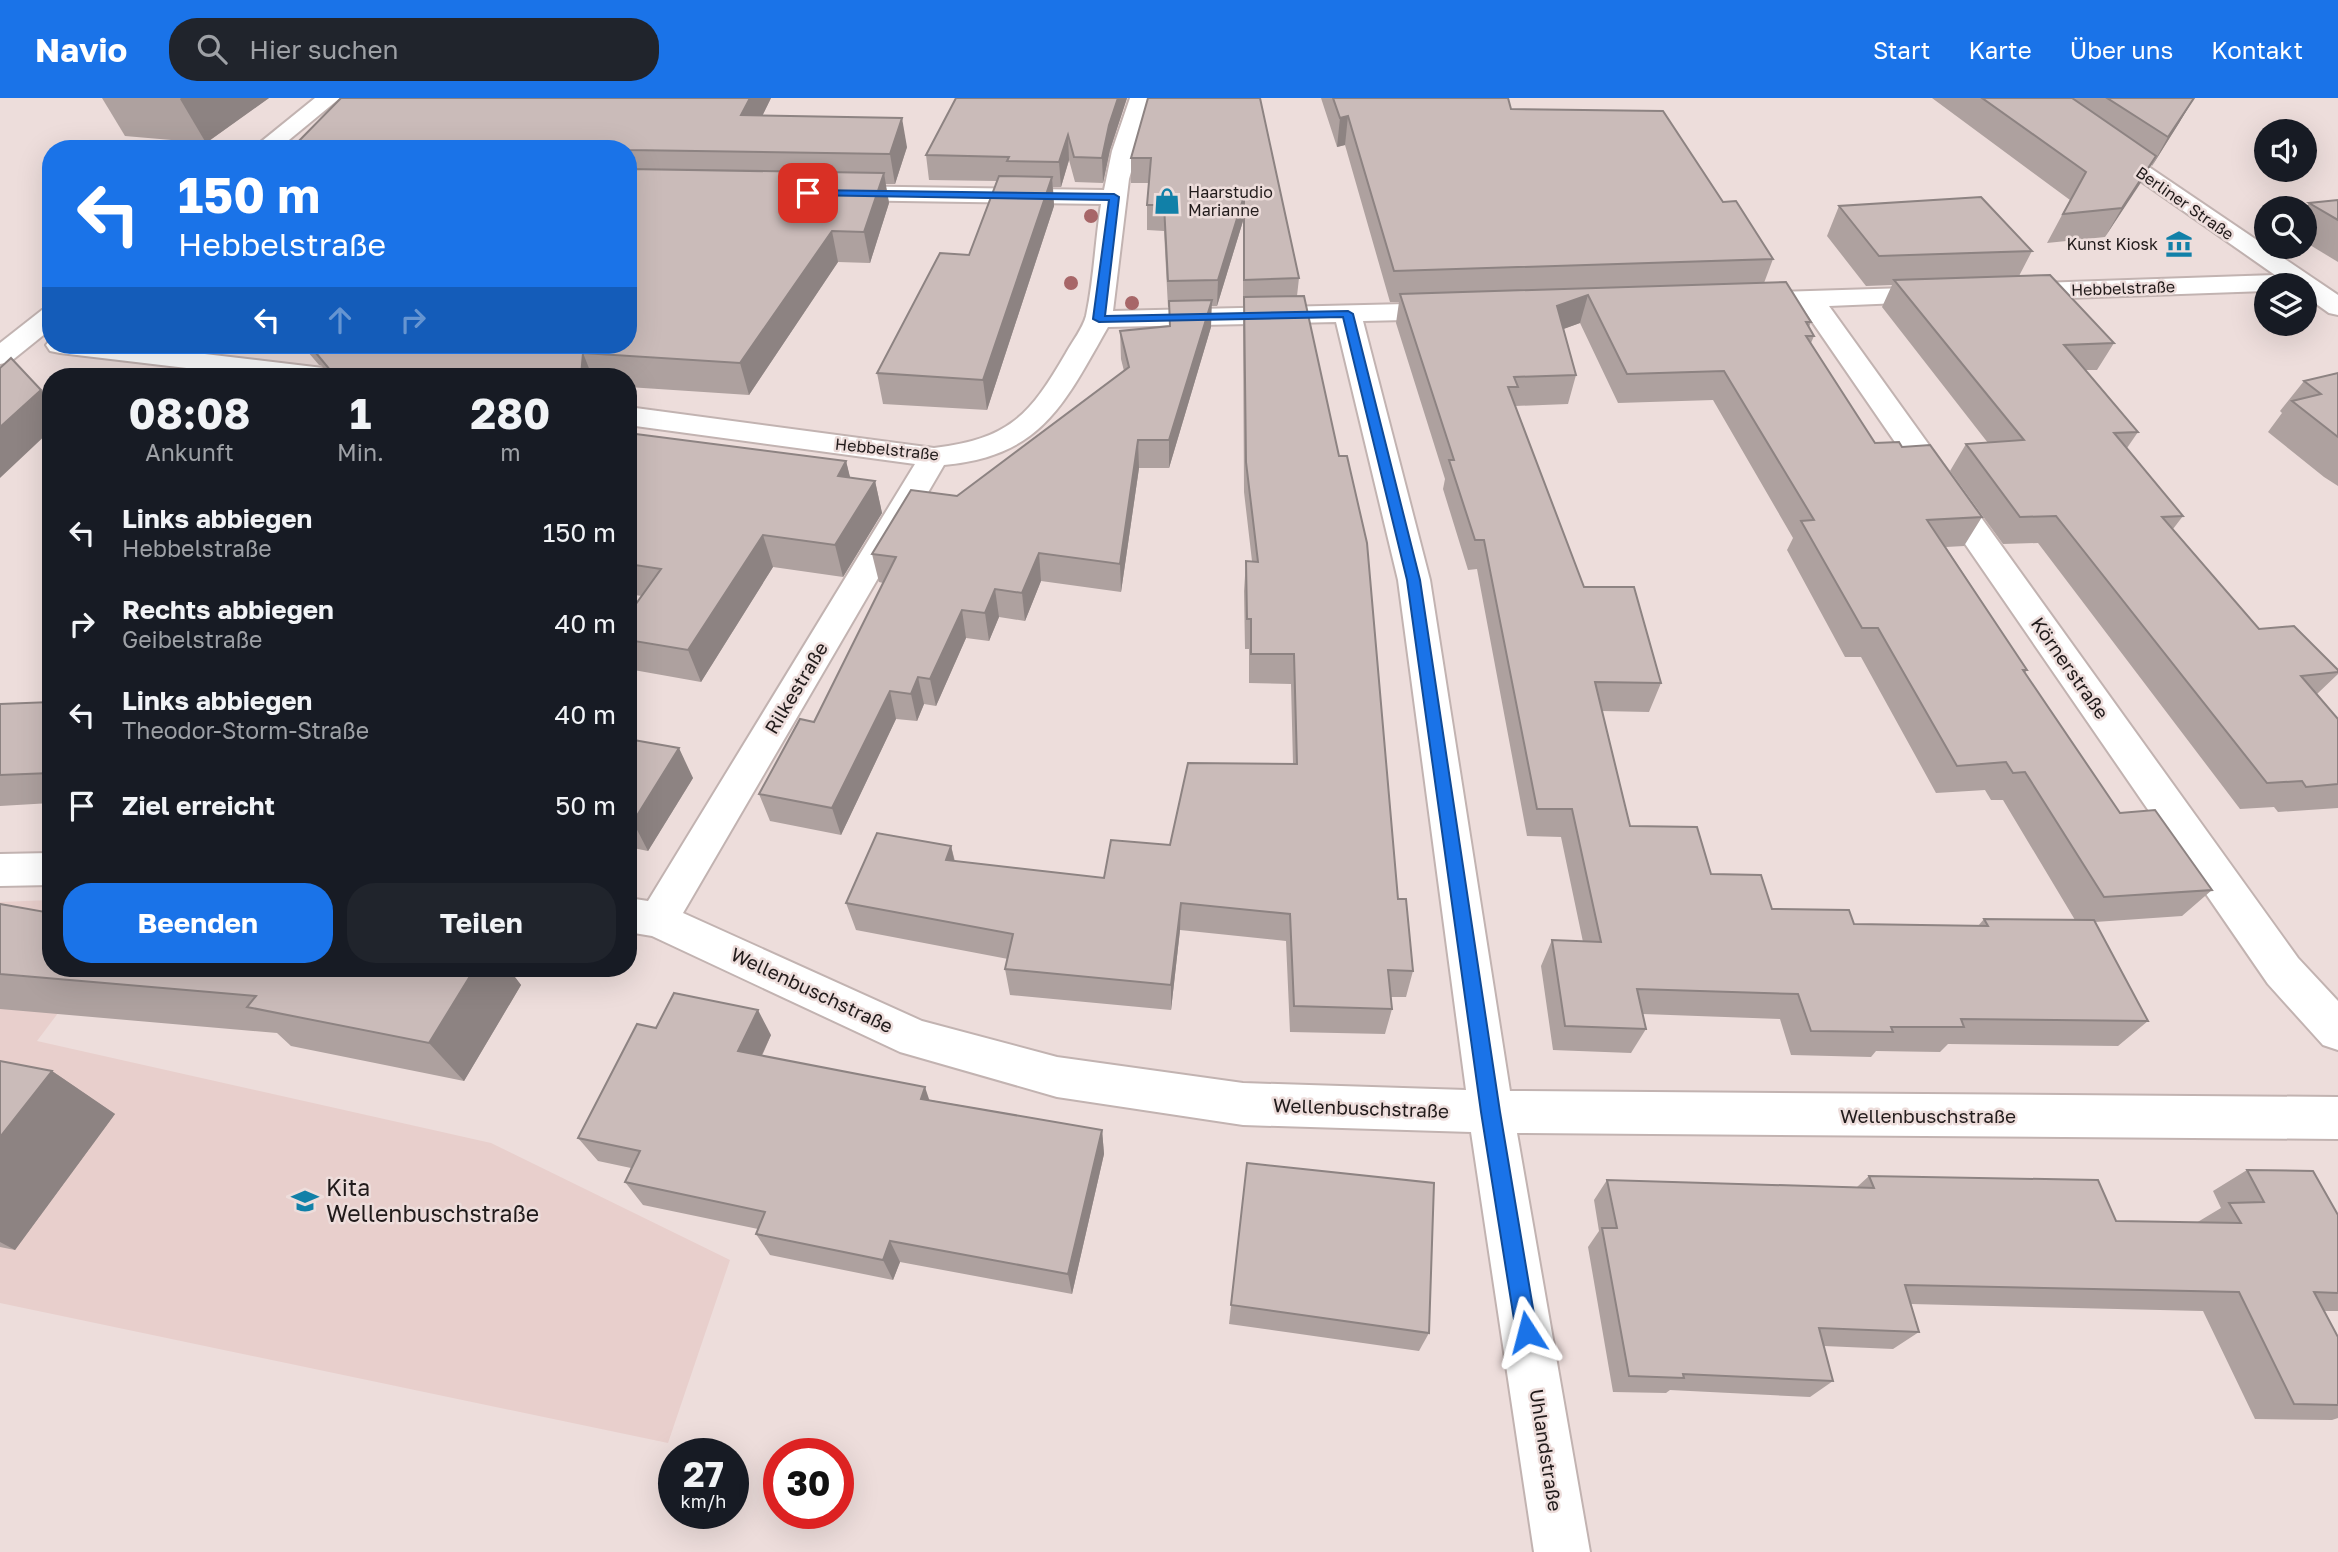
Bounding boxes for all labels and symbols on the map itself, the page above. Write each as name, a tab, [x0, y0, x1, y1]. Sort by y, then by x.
street label: Berliner Straße	[2132, 162, 2238, 244]
pin	[778, 163, 838, 223]
place label: Haarstudio Marianne	[1188, 182, 1273, 220]
shop icon: Haarstudio Marianne	[1152, 186, 1182, 216]
museum icon: Kunst Kiosk	[2164, 229, 2194, 259]
place label: Kunst Kiosk	[2066, 234, 2158, 254]
street label: Hebbelstraße	[2071, 276, 2175, 300]
street label: Hebbelstraße	[834, 434, 940, 464]
street label: Körnerstraße	[2027, 612, 2114, 723]
street label: Rilkestraße	[759, 638, 832, 738]
street label: Wellenbuschstraße	[728, 942, 897, 1037]
street label: Wellenbuschstraße	[1273, 1093, 1449, 1122]
street label: Wellenbuschstraße	[1840, 1104, 2016, 1127]
place label: Kita Wellenbuschstraße	[326, 1173, 539, 1227]
school or university icon: Kita Wellenbuschstraße	[290, 1186, 320, 1216]
position arrow	[1490, 1295, 1564, 1369]
street label: Uhlandstraße	[1525, 1387, 1568, 1513]
speed limit sign: 30	[763, 1438, 854, 1529]

